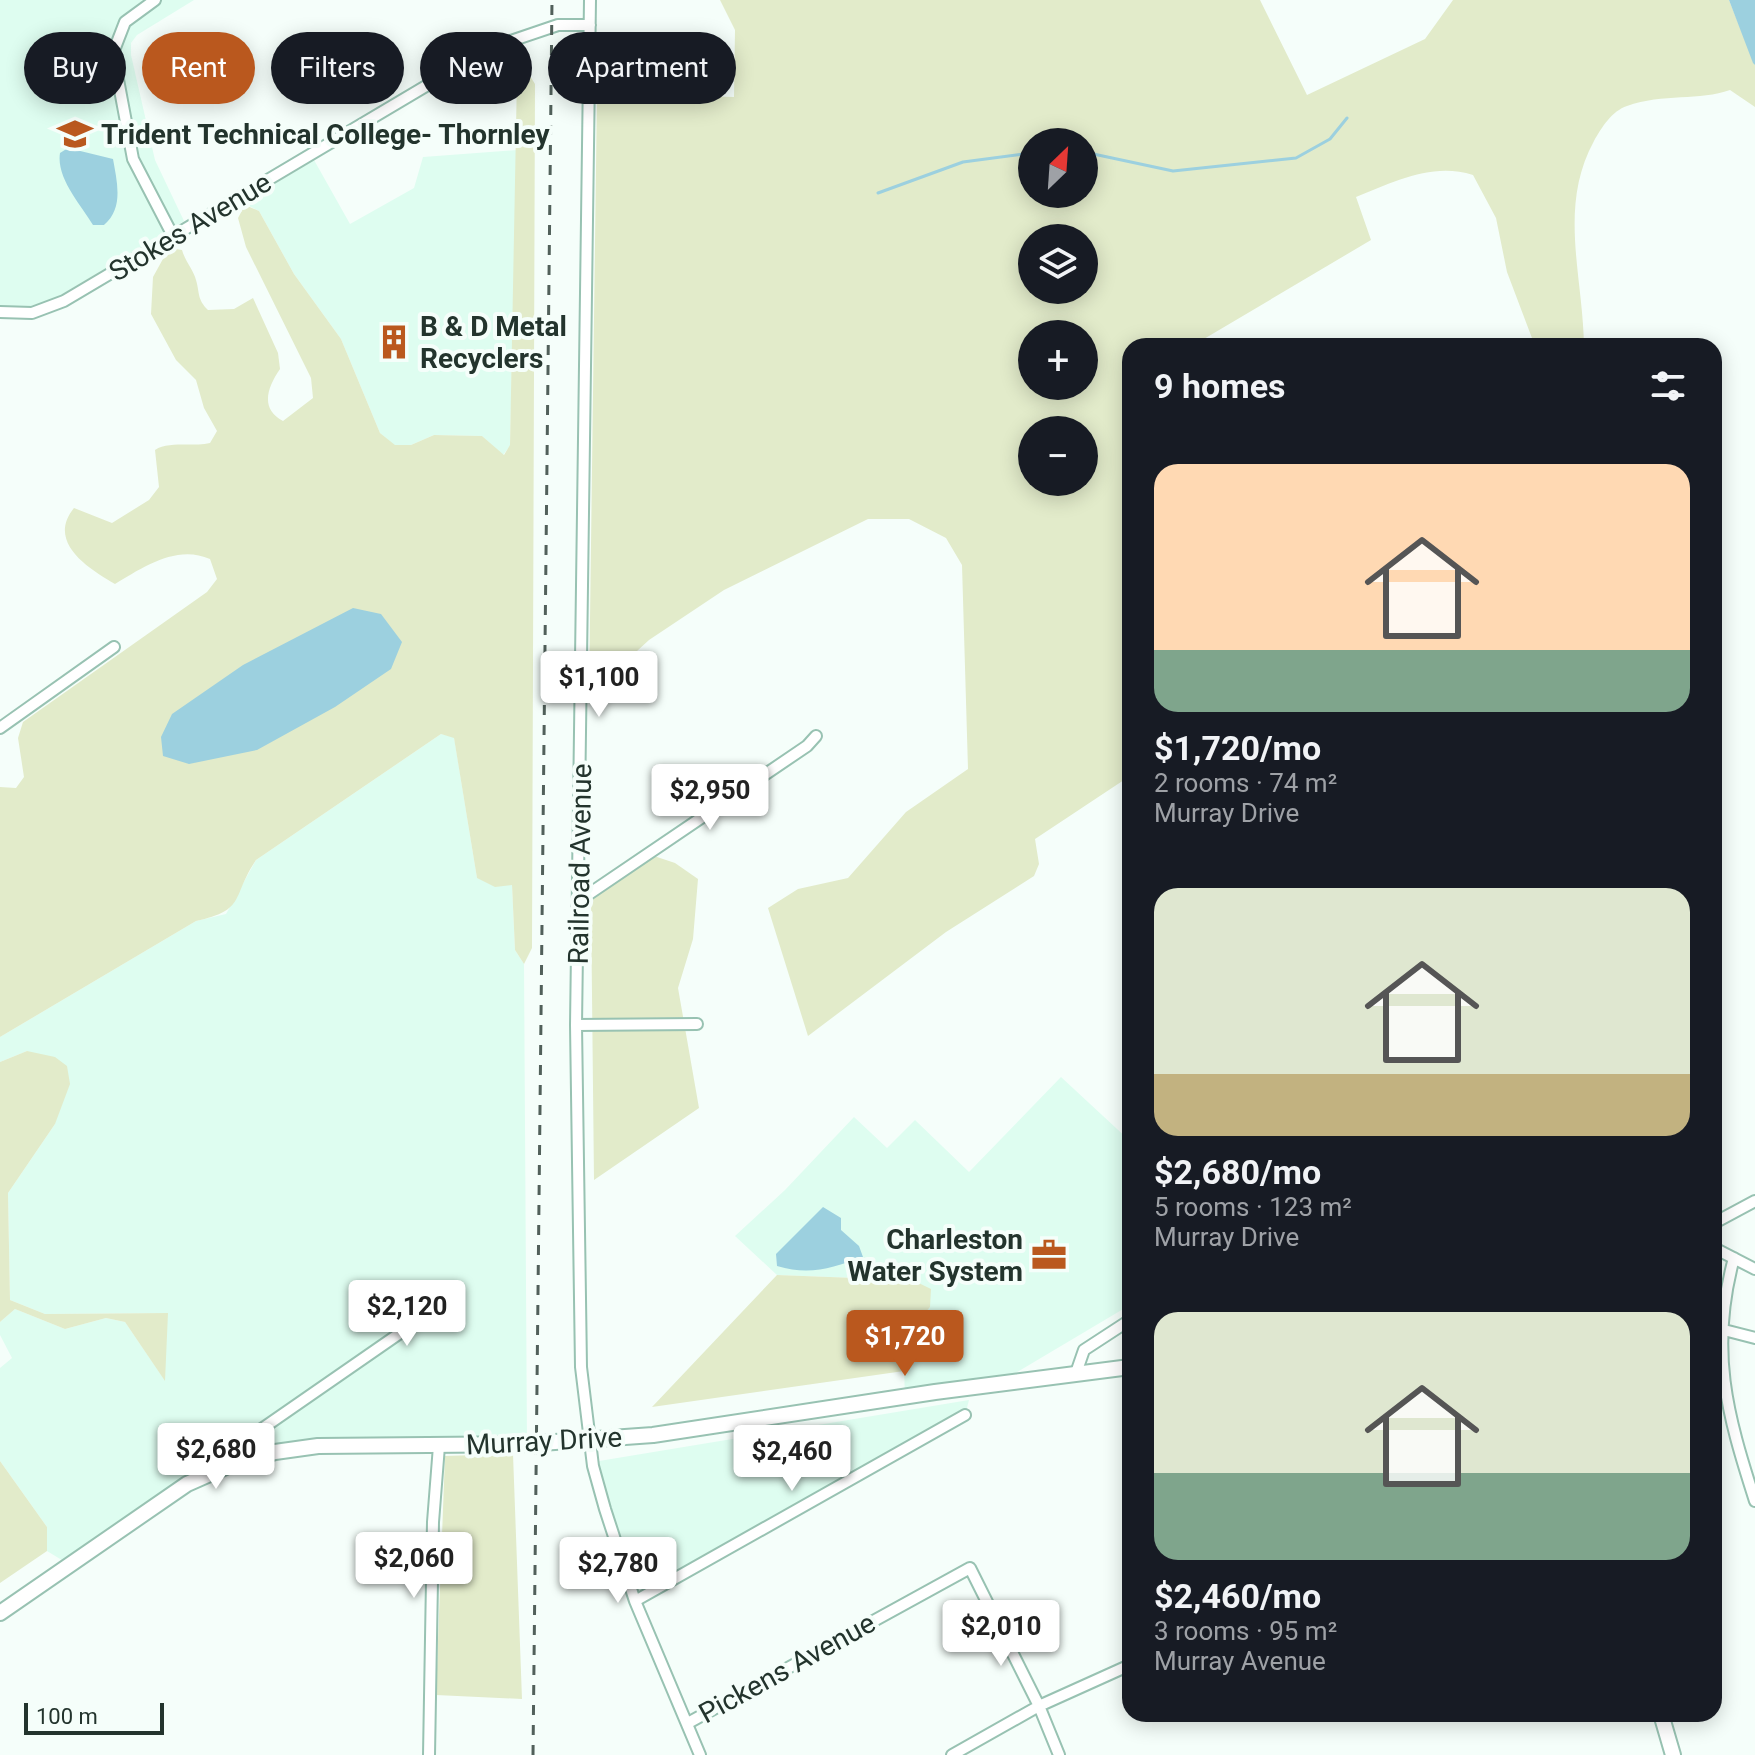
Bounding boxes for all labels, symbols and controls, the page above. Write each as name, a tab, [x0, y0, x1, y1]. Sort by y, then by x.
chip: Buy	[24, 32, 126, 104]
chip: Rent	[142, 32, 255, 104]
chip: Filters	[271, 32, 404, 104]
chip: New	[420, 32, 532, 104]
chip: Apartment	[548, 32, 736, 104]
school or university icon: Trident Technical College- Thornley	[56, 115, 94, 153]
place label: Trident Technical College- Thornley	[101, 118, 550, 151]
north arrow	[1018, 128, 1098, 208]
map controls	[1018, 128, 1098, 496]
street label: Stokes Avenue	[103, 166, 277, 288]
button: layers	[1018, 224, 1098, 304]
place label: B & D Metal Recyclers	[420, 310, 567, 375]
button: +	[1018, 320, 1098, 400]
building icon: B & D Metal Recyclers	[375, 323, 413, 361]
icon: filters	[1646, 364, 1690, 408]
text: 9 homes	[1154, 366, 1285, 406]
button: −	[1018, 416, 1098, 496]
icon: home	[1350, 516, 1494, 660]
pin: $1,100	[534, 651, 664, 719]
text: $1,100	[559, 662, 639, 692]
text: $1,720/mo	[1154, 728, 1321, 768]
street label: Railroad Avenue	[562, 763, 598, 965]
pin: $2,950	[645, 764, 775, 832]
text: 2 rooms · 74 m²	[1154, 768, 1337, 798]
text: $2,950	[670, 775, 750, 805]
text: Murray Drive	[1154, 798, 1299, 828]
icon: home	[1350, 940, 1494, 1084]
text: $2,680/mo	[1154, 1152, 1321, 1192]
text: 5 rooms · 123 m²	[1154, 1192, 1352, 1222]
text: Murray Drive	[1154, 1222, 1299, 1252]
place label: Charleston Water System	[848, 1223, 1023, 1288]
office icon: Charleston Water System	[1030, 1236, 1068, 1274]
pin: $2,120	[342, 1280, 472, 1348]
text: $2,120	[367, 1291, 447, 1321]
pin: $1,720	[840, 1310, 970, 1378]
text: $1,720	[865, 1321, 945, 1351]
icon: home	[1350, 1364, 1494, 1508]
street label: Murray Drive	[465, 1420, 623, 1462]
pin: $2,680	[151, 1423, 281, 1491]
pin: $2,460	[727, 1425, 857, 1493]
text: $2,680	[176, 1434, 256, 1464]
text: $2,460	[752, 1436, 832, 1466]
pin: $2,060	[349, 1532, 479, 1600]
pin: $2,780	[553, 1537, 683, 1605]
text: $2,060	[374, 1543, 454, 1573]
text: $2,780	[578, 1548, 658, 1578]
text: $2,460/mo	[1154, 1576, 1321, 1616]
pin: $2,010	[936, 1600, 1066, 1668]
street label: Pickens Avenue	[693, 1606, 881, 1730]
text: $2,010	[961, 1611, 1041, 1641]
text: 3 rooms · 95 m²	[1154, 1616, 1337, 1646]
text: Murray Avenue	[1154, 1646, 1326, 1676]
scale bar	[24, 1699, 164, 1735]
text: 100 m	[36, 1704, 98, 1729]

